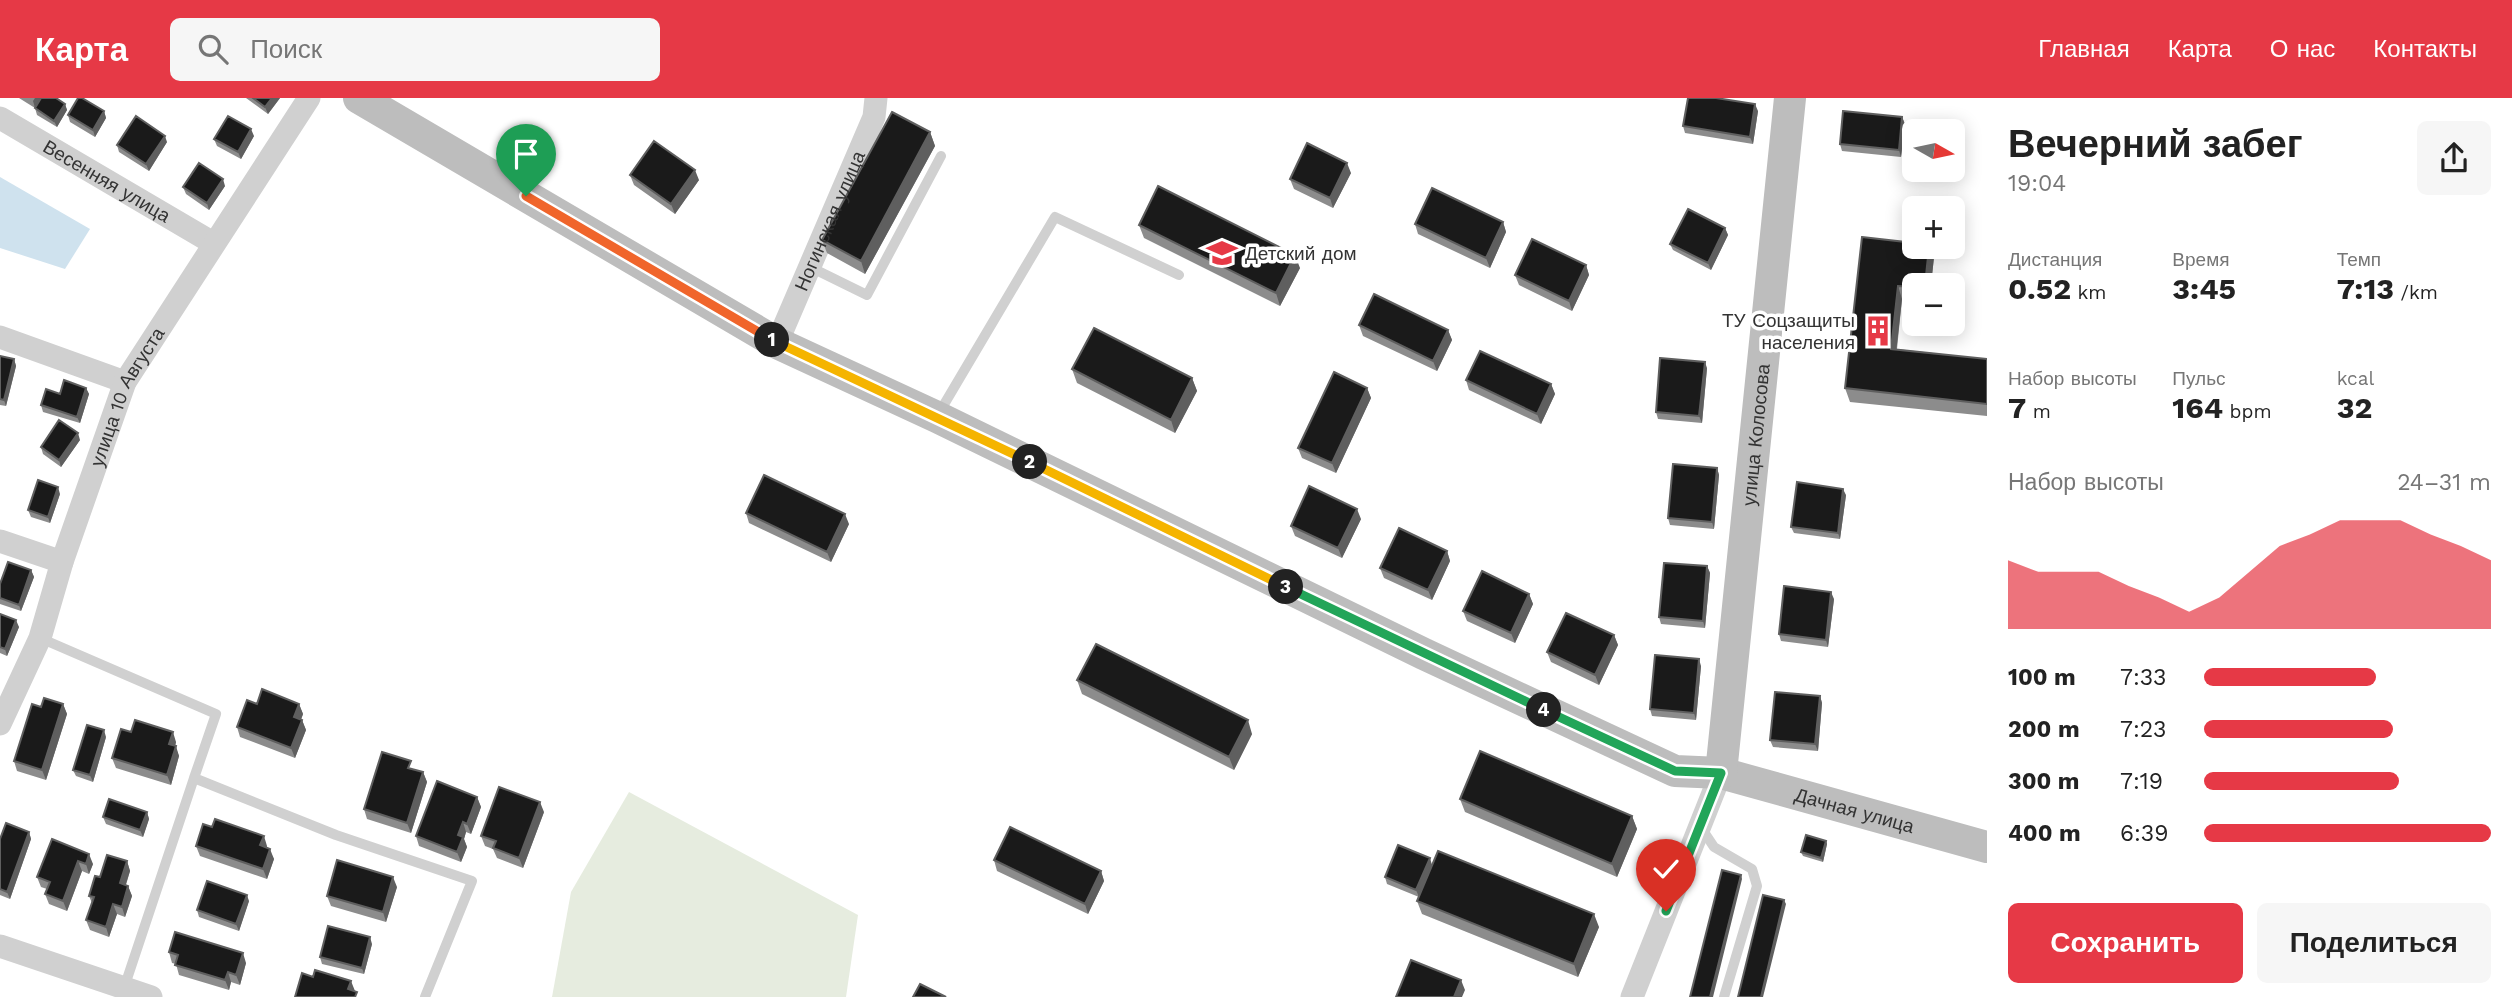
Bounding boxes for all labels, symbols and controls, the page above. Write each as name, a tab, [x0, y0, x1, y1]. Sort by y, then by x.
search box	[170, 18, 660, 81]
text: Карта	[35, 30, 128, 69]
icon: search	[194, 30, 232, 68]
text: Поиск	[250, 34, 322, 64]
text: Главная	[2038, 35, 2130, 63]
text: Карта	[2168, 35, 2232, 63]
text: О нас	[2270, 35, 2335, 63]
text: Контакты	[2373, 35, 2477, 63]
north arrow	[1902, 119, 1965, 182]
map controls	[1902, 119, 1965, 336]
button: share	[2417, 121, 2491, 195]
text: Вечерний забег	[2008, 122, 2303, 166]
pin	[496, 124, 556, 196]
street label: Весенняя улица	[39, 134, 175, 227]
icon: arrive	[507, 135, 545, 173]
street label: Ногинская улица	[789, 147, 870, 294]
text: 19:04	[2008, 170, 2066, 197]
button: +	[1902, 196, 1965, 259]
school or university icon: Детский дом	[1205, 236, 1239, 270]
place label: Детский дом	[1245, 242, 1357, 265]
text: Дистанция	[2008, 248, 2102, 271]
text: Время	[2172, 248, 2230, 271]
text: Темп	[2337, 248, 2381, 271]
text: 0.52	[2008, 271, 2071, 306]
text: 3:45	[2172, 271, 2236, 306]
text: 7:13	[2337, 271, 2394, 306]
button: −	[1902, 273, 1965, 336]
text: km	[2071, 281, 2106, 304]
text: /km	[2394, 281, 2438, 304]
place label: ТУ Соцзащиты населения	[1722, 309, 1855, 354]
building icon: ТУ Соцзащиты населения	[1861, 314, 1895, 348]
street label: улица 10 Августа	[85, 322, 169, 469]
pin: 1	[754, 322, 790, 358]
text: 1	[767, 328, 776, 351]
street label: улица Колосова	[1737, 362, 1774, 507]
text: Набор высоты	[2008, 367, 2137, 390]
text: Пульс	[2172, 367, 2226, 390]
text: kcal	[2337, 367, 2374, 390]
text: 7	[2008, 390, 2026, 425]
text: 164	[2172, 390, 2223, 425]
text: 32	[2337, 390, 2372, 425]
text: m	[2026, 400, 2051, 423]
text: bpm	[2223, 400, 2272, 423]
pin: 2	[1012, 444, 1048, 480]
text: 2	[1024, 450, 1035, 473]
text: Набор высоты	[2008, 469, 2164, 496]
text: 24–31 m	[2397, 469, 2491, 496]
pin: 3	[1268, 570, 1304, 604]
text: 3	[1280, 575, 1291, 598]
text: 100 m	[2008, 664, 2076, 691]
text: 7:33	[2120, 664, 2167, 691]
pin: 4	[1526, 692, 1562, 728]
text: 4	[1537, 698, 1550, 721]
text: 200 m	[2008, 716, 2080, 743]
text: 7:23	[2120, 716, 2167, 743]
text: 300 m	[2008, 768, 2079, 795]
text: 7:19	[2120, 768, 2163, 795]
street label: Дачная улица	[1792, 783, 1917, 838]
text: 400 m	[2008, 820, 2081, 847]
text: 6:39	[2120, 820, 2168, 847]
pin	[1636, 839, 1696, 911]
icon: check	[1647, 850, 1685, 888]
button: Сохранить	[2008, 903, 2243, 983]
button: Поделиться	[2257, 903, 2491, 983]

